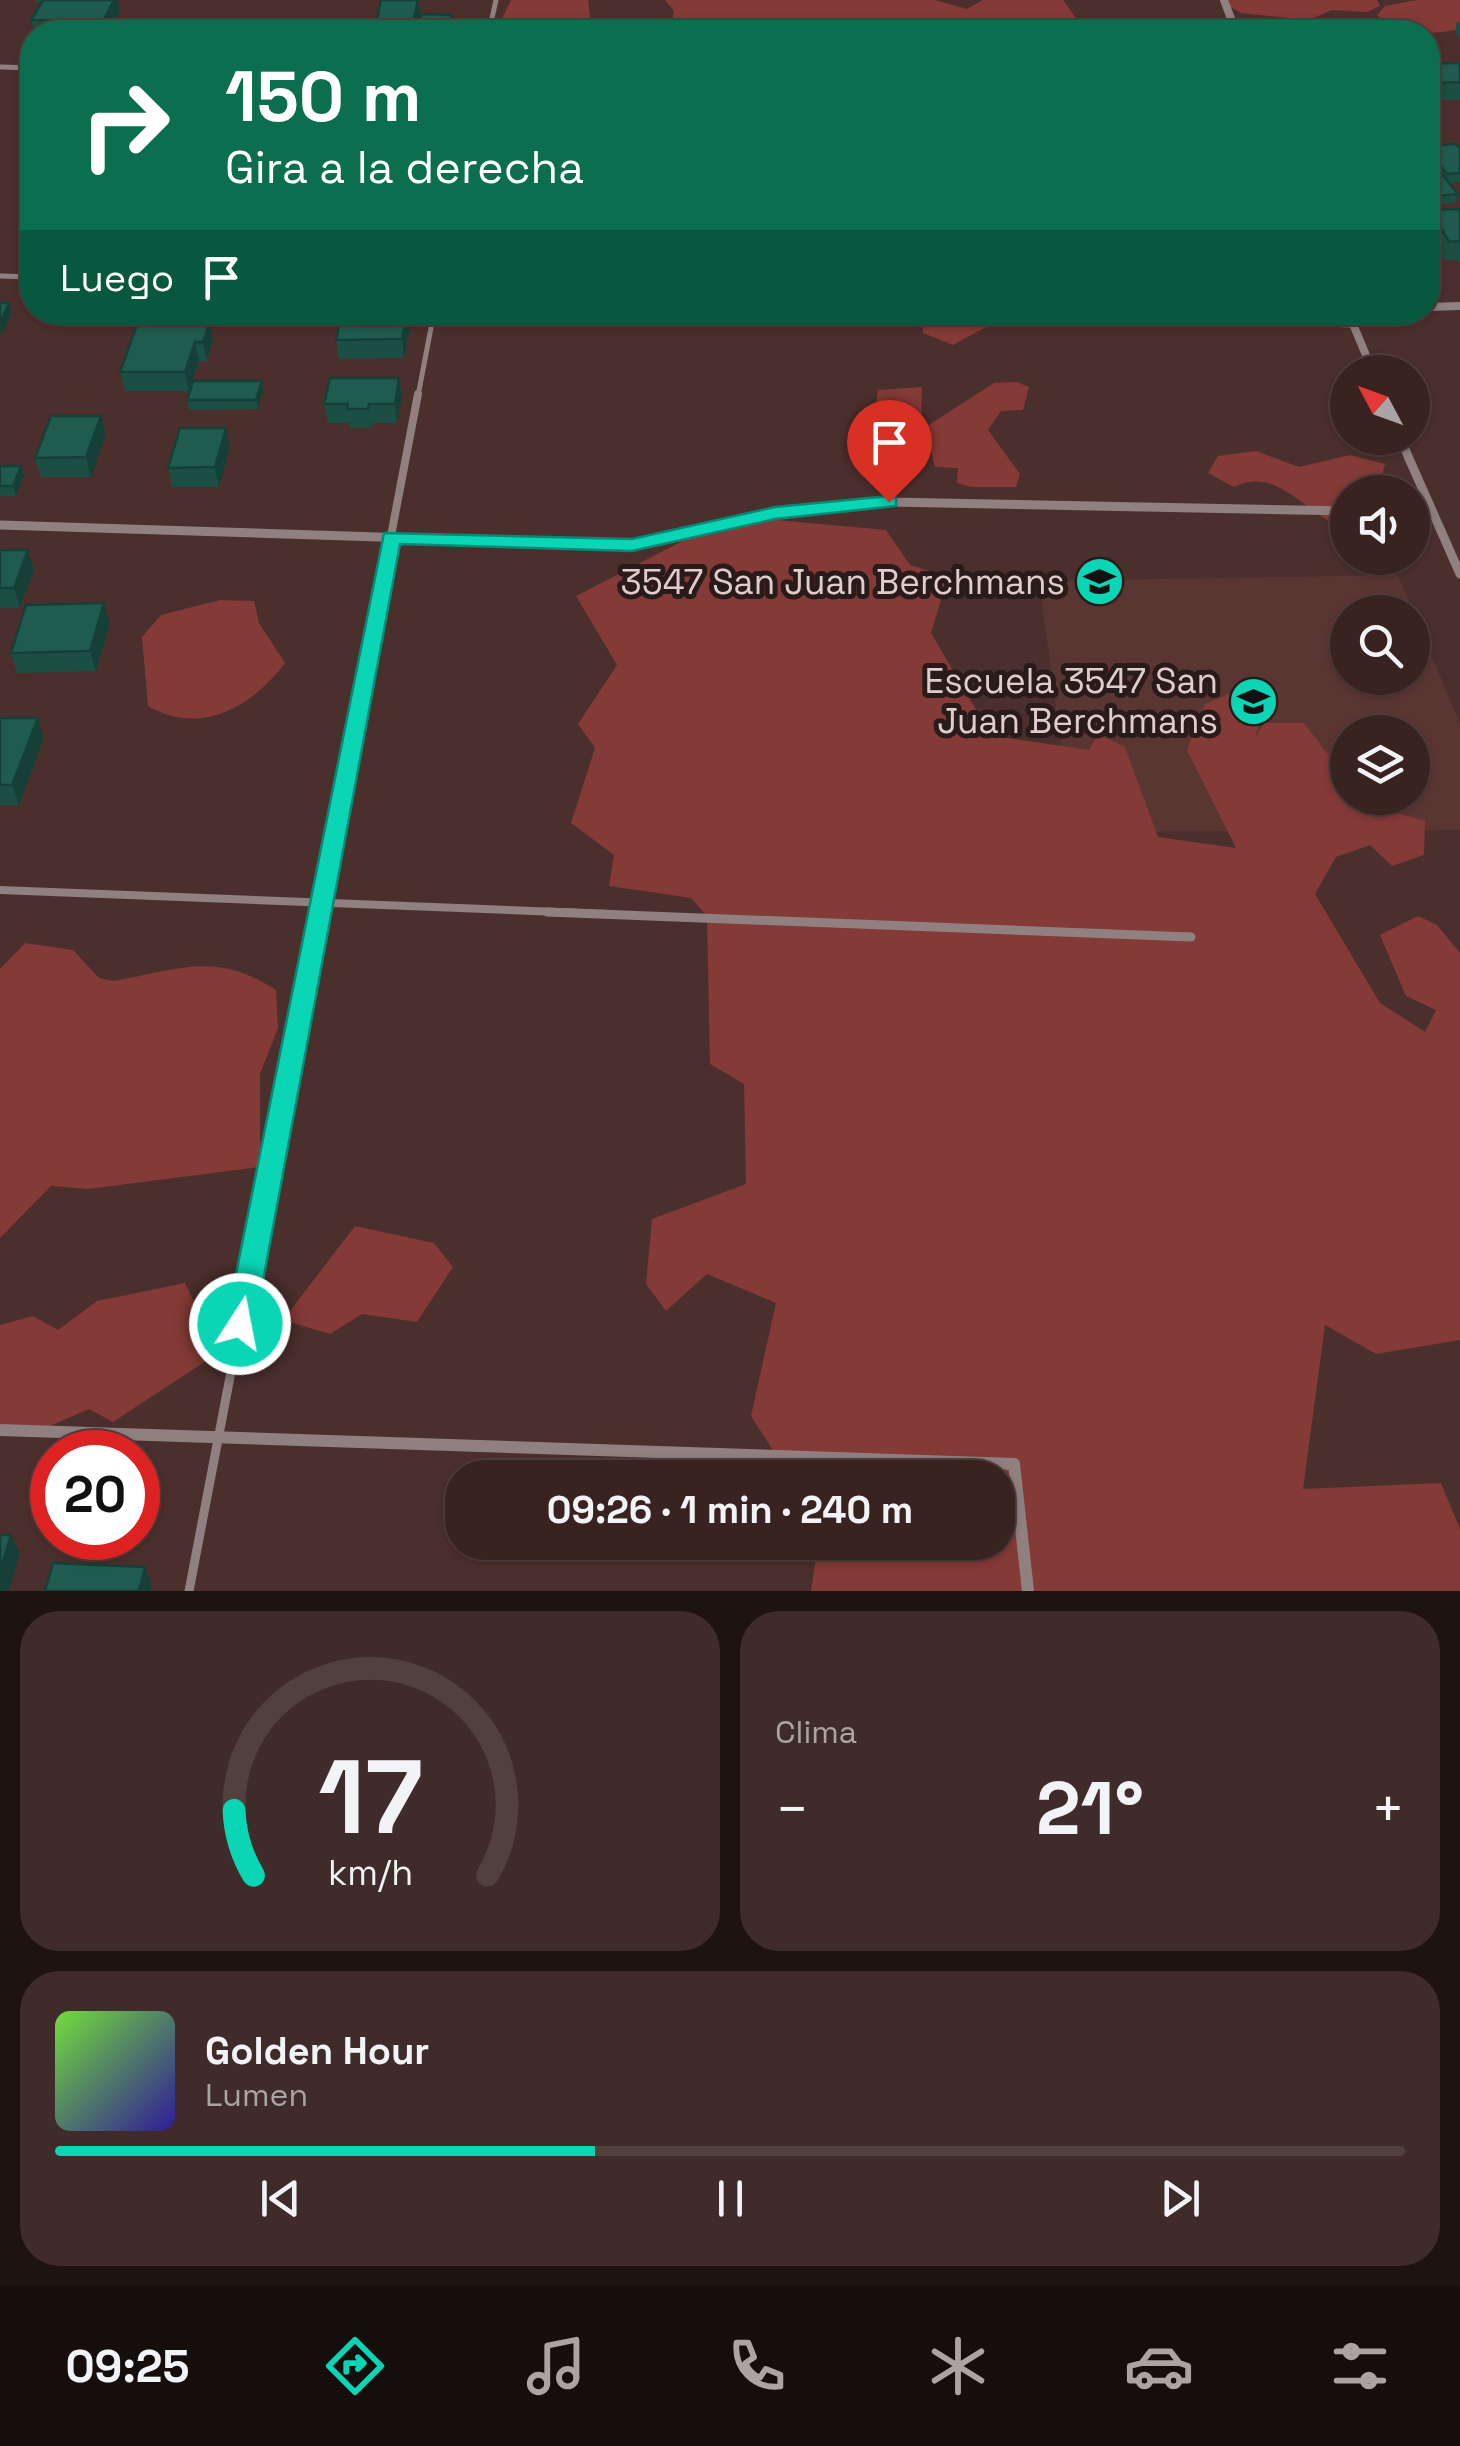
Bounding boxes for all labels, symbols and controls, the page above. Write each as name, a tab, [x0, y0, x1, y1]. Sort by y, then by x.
text: 150 m	[225, 52, 422, 141]
icon: right	[60, 60, 190, 190]
text: Gira a la derecha	[225, 139, 584, 196]
icon: arrive	[194, 250, 249, 305]
text: Luego	[60, 254, 174, 302]
north arrow	[1330, 355, 1430, 455]
map controls	[1330, 355, 1430, 815]
pin	[847, 400, 932, 503]
icon: arrive	[862, 415, 917, 470]
button: sound	[1330, 475, 1430, 575]
school or university icon: 3547 San Juan Berchmans	[1074, 556, 1126, 608]
place label: 3547 San Juan Berchmans	[621, 560, 1065, 604]
button: search	[1330, 595, 1430, 695]
place label: Escuela 3547 San Juan Berchmans	[924, 659, 1218, 743]
school or university icon: Escuela 3547 San Juan Berchmans	[1227, 675, 1279, 727]
button: layers	[1330, 715, 1430, 815]
position arrow	[188, 1272, 292, 1376]
speed limit sign: 20	[30, 1430, 160, 1560]
text: 09:26 · 1 min · 240 m	[547, 1486, 913, 1534]
text: Clima	[775, 1712, 857, 1752]
text: 17	[318, 1731, 422, 1863]
text: 21°	[1036, 1760, 1144, 1856]
text: −	[775, 1774, 809, 1844]
text: +	[1371, 1774, 1405, 1844]
text: km/h	[327, 1850, 413, 1895]
text: Golden Hour	[205, 2027, 429, 2075]
text: Lumen	[205, 2075, 308, 2115]
icon: previous	[253, 2171, 308, 2226]
icon: pause	[703, 2171, 758, 2226]
icon: next	[1153, 2171, 1208, 2226]
icon: directions	[320, 2331, 390, 2401]
icon: music	[521, 2331, 591, 2401]
icon: phone	[722, 2331, 792, 2401]
icon: climate	[923, 2331, 993, 2401]
icon: car	[1124, 2331, 1194, 2401]
icon: filters	[1325, 2331, 1395, 2401]
text: 09:25	[65, 2338, 190, 2395]

